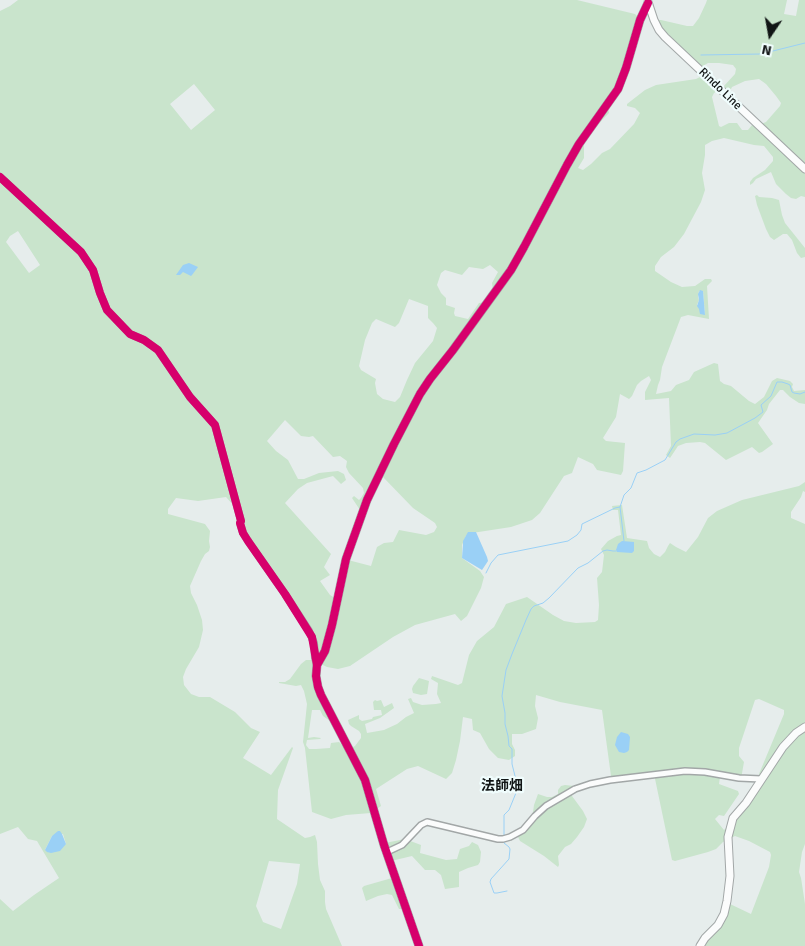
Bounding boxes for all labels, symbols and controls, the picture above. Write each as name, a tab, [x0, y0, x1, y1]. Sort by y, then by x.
north arrow	[745, 10, 795, 60]
text: N	[760, 41, 773, 59]
street label: Rindo Line	[696, 65, 744, 113]
district label: 法師畑	[481, 778, 523, 794]

